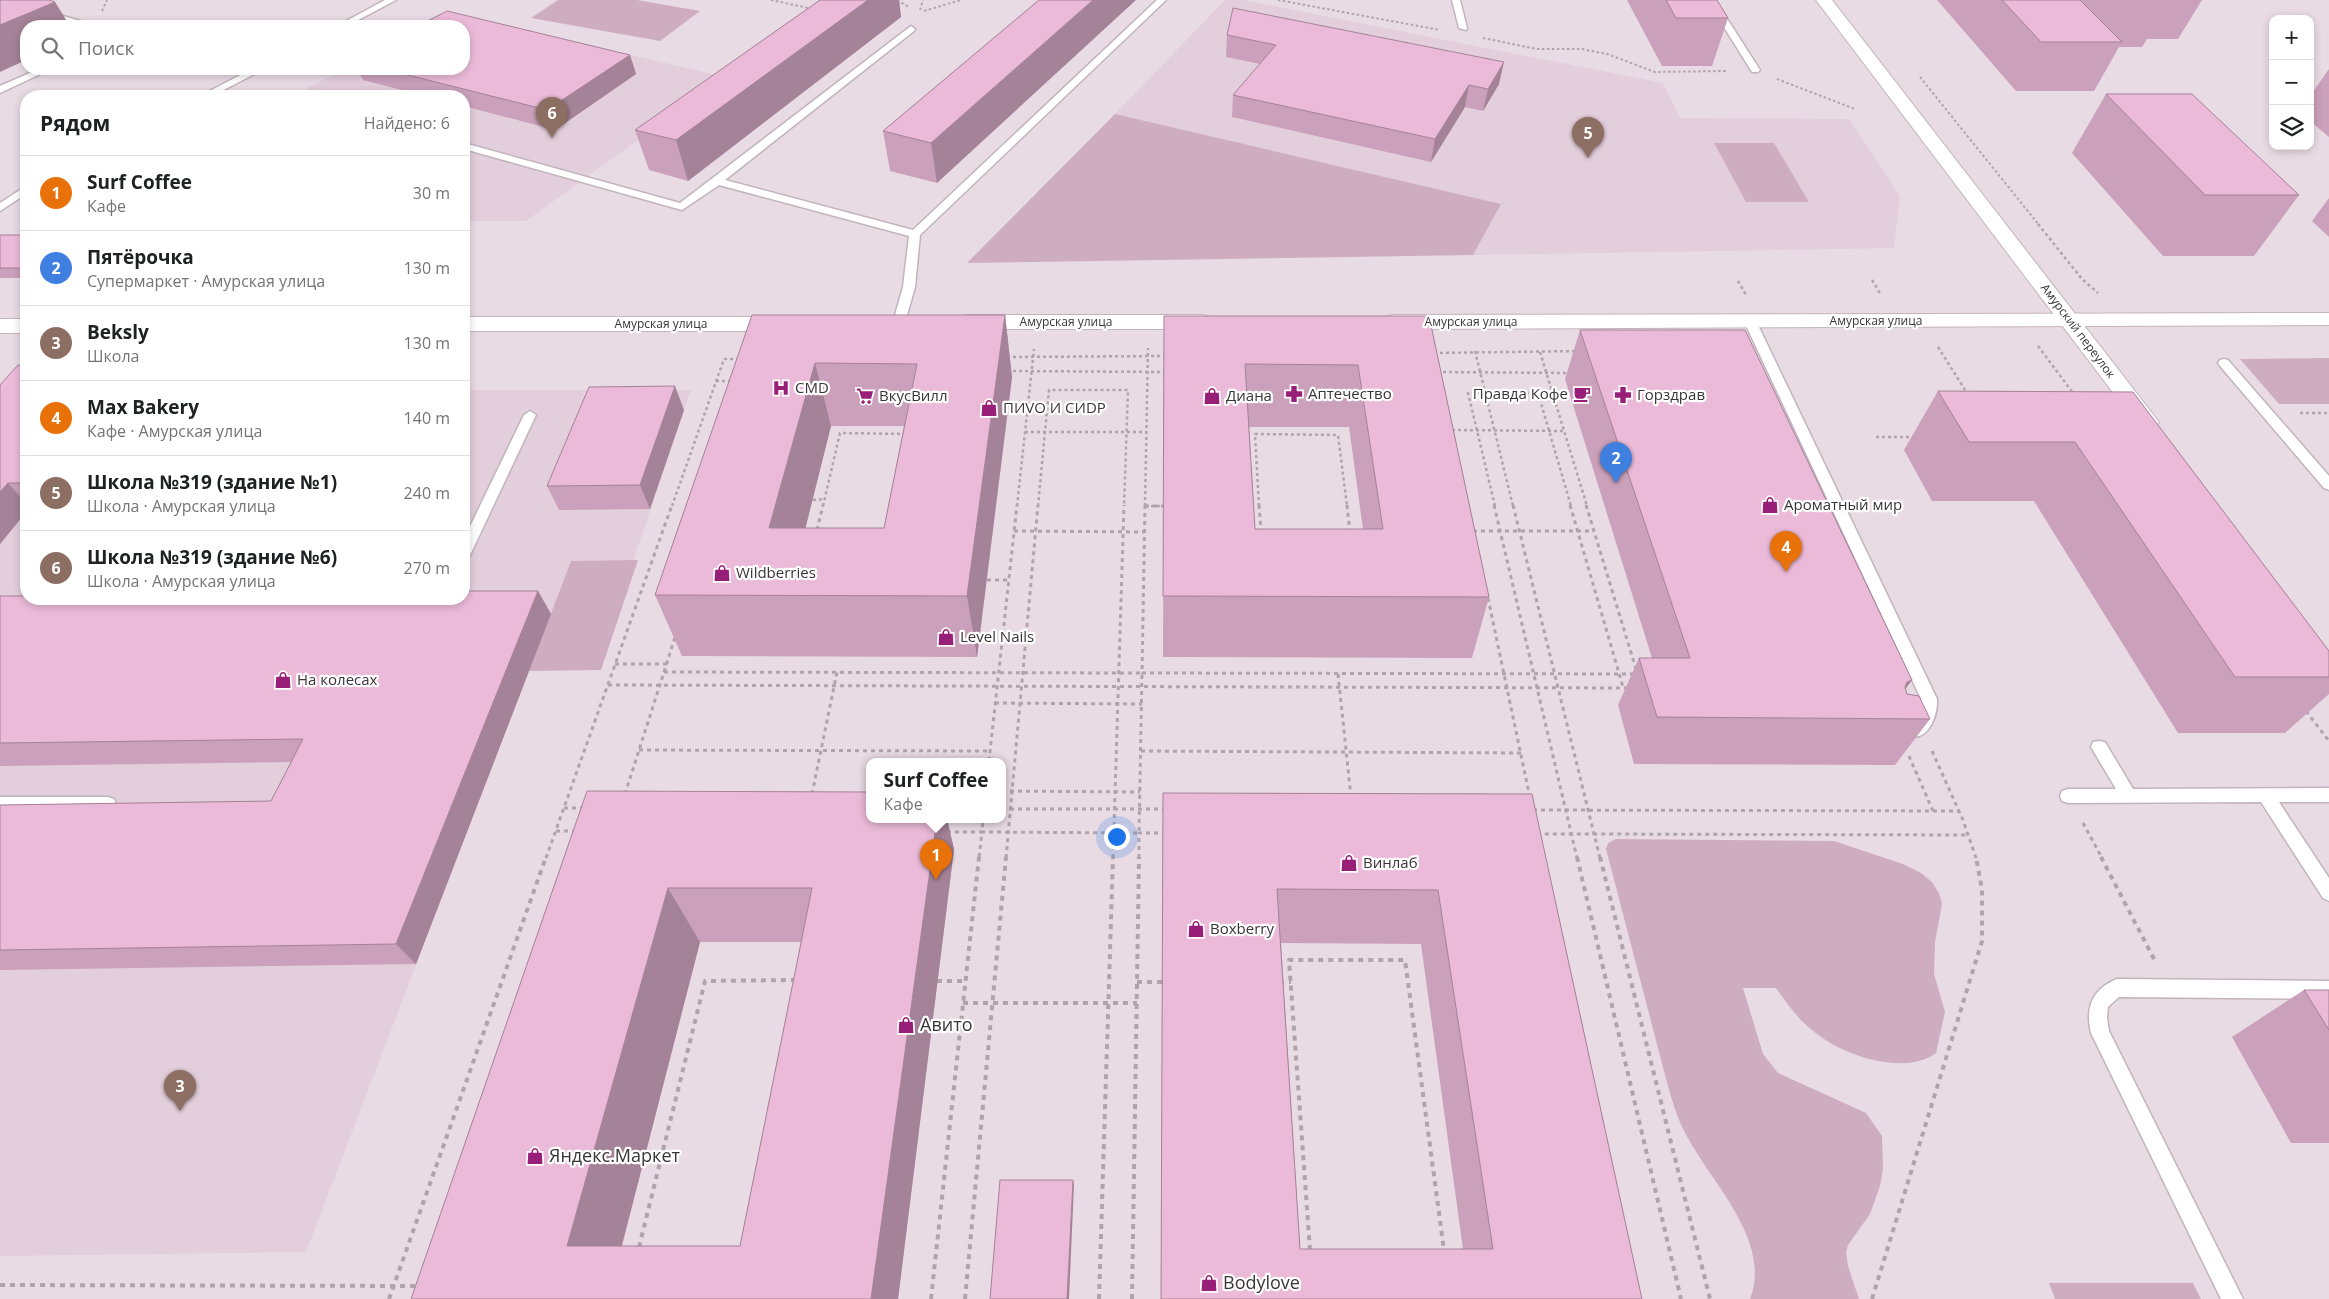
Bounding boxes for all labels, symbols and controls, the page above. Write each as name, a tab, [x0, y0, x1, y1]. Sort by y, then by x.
map controls	[2269, 15, 2314, 150]
button: +	[2269, 15, 2314, 60]
search box	[20, 20, 470, 75]
icon: search	[38, 34, 66, 62]
text: Поиск	[78, 35, 134, 61]
button: −	[2269, 60, 2314, 105]
pin: 6	[536, 97, 568, 138]
button: layers	[2269, 105, 2314, 150]
text: Рядом	[40, 109, 110, 137]
text: Найдено: 6	[364, 112, 450, 134]
pin: 5	[1572, 117, 1604, 158]
text: Surf Coffee	[87, 169, 192, 195]
text: 1	[51, 182, 61, 204]
text: 30 m	[413, 182, 450, 204]
text: Кафе	[87, 195, 126, 217]
text: Пятёрочка	[87, 244, 194, 270]
text: 2	[51, 257, 61, 279]
text: 130 m	[404, 257, 450, 279]
text: Супермаркет · Амурская улица	[87, 270, 325, 292]
street label: Амурский переулок	[2037, 280, 2120, 382]
street label: Амурская улица	[1830, 312, 1922, 329]
street label: Амурская улица	[1020, 313, 1112, 330]
street label: Амурская улица	[1425, 313, 1517, 330]
street label: Амурская улица	[615, 315, 707, 332]
text: Beksly	[87, 319, 149, 345]
text: 3	[51, 332, 61, 354]
text: 130 m	[404, 332, 450, 354]
text: Школа	[87, 345, 139, 367]
place label: CMD	[795, 377, 829, 397]
hospital icon: CMD	[771, 378, 791, 398]
place label: Аптечество	[1308, 383, 1392, 403]
place label: Правда Кофе	[1473, 383, 1568, 403]
pharmacy icon: Аптечество	[1284, 384, 1304, 404]
cafe icon: Правда Кофе	[1572, 384, 1592, 404]
place label: Горздрав	[1637, 384, 1705, 404]
place label: ВкусВилл	[879, 385, 948, 405]
place label: Диана	[1226, 385, 1272, 405]
pharmacy icon: Горздрав	[1613, 385, 1633, 405]
supermarket icon: ВкусВилл	[855, 386, 875, 406]
shop icon: Диана	[1202, 386, 1222, 406]
text: Max Bakery	[87, 394, 199, 420]
place label: ПИVO И СИDР	[1003, 397, 1106, 417]
shop icon: ПИVO И СИDР	[979, 398, 999, 418]
text: 4	[51, 407, 61, 429]
text: 140 m	[404, 407, 450, 429]
text: Кафе · Амурская улица	[87, 420, 262, 442]
pin: 2	[1600, 442, 1632, 483]
text: Школа №319 (здание №1)	[87, 469, 337, 495]
text: 5	[51, 482, 61, 504]
text: 240 m	[404, 482, 450, 504]
place label: Ароматный мир	[1784, 494, 1902, 514]
text: Школа · Амурская улица	[87, 495, 276, 517]
shop icon: Ароматный мир	[1760, 495, 1780, 515]
pin: 4	[1770, 531, 1802, 572]
text: Школа №319 (здание №6)	[87, 544, 337, 570]
text: 6	[51, 557, 61, 579]
text: 270 m	[404, 557, 450, 579]
place label: Wildberries	[736, 562, 816, 582]
shop icon: Wildberries	[712, 563, 732, 583]
text: Школа · Амурская улица	[87, 570, 276, 592]
place label: Level Nails	[960, 626, 1034, 646]
shop icon: Level Nails	[936, 627, 956, 647]
place label: На колесах	[297, 669, 378, 689]
shop icon: На колесах	[273, 670, 293, 690]
popup	[866, 758, 1006, 823]
text: Surf Coffee	[884, 767, 988, 793]
text: Кафе	[884, 793, 923, 815]
your location	[1104, 824, 1130, 850]
pin: 1	[920, 839, 952, 880]
place label: Винлаб	[1363, 852, 1418, 872]
shop icon: Винлаб	[1339, 853, 1359, 873]
place label: Boxberry	[1210, 918, 1274, 938]
shop icon: Boxberry	[1186, 919, 1206, 939]
place label: Авито	[920, 1012, 972, 1036]
shop icon: Авито	[896, 1015, 916, 1035]
pin: 3	[164, 1070, 196, 1111]
place label: Яндекс.Маркет	[549, 1143, 680, 1167]
shop icon: Яндекс.Маркет	[525, 1146, 545, 1166]
place label: Bodylove	[1223, 1270, 1300, 1294]
shop icon: Bodylove	[1199, 1273, 1219, 1293]

